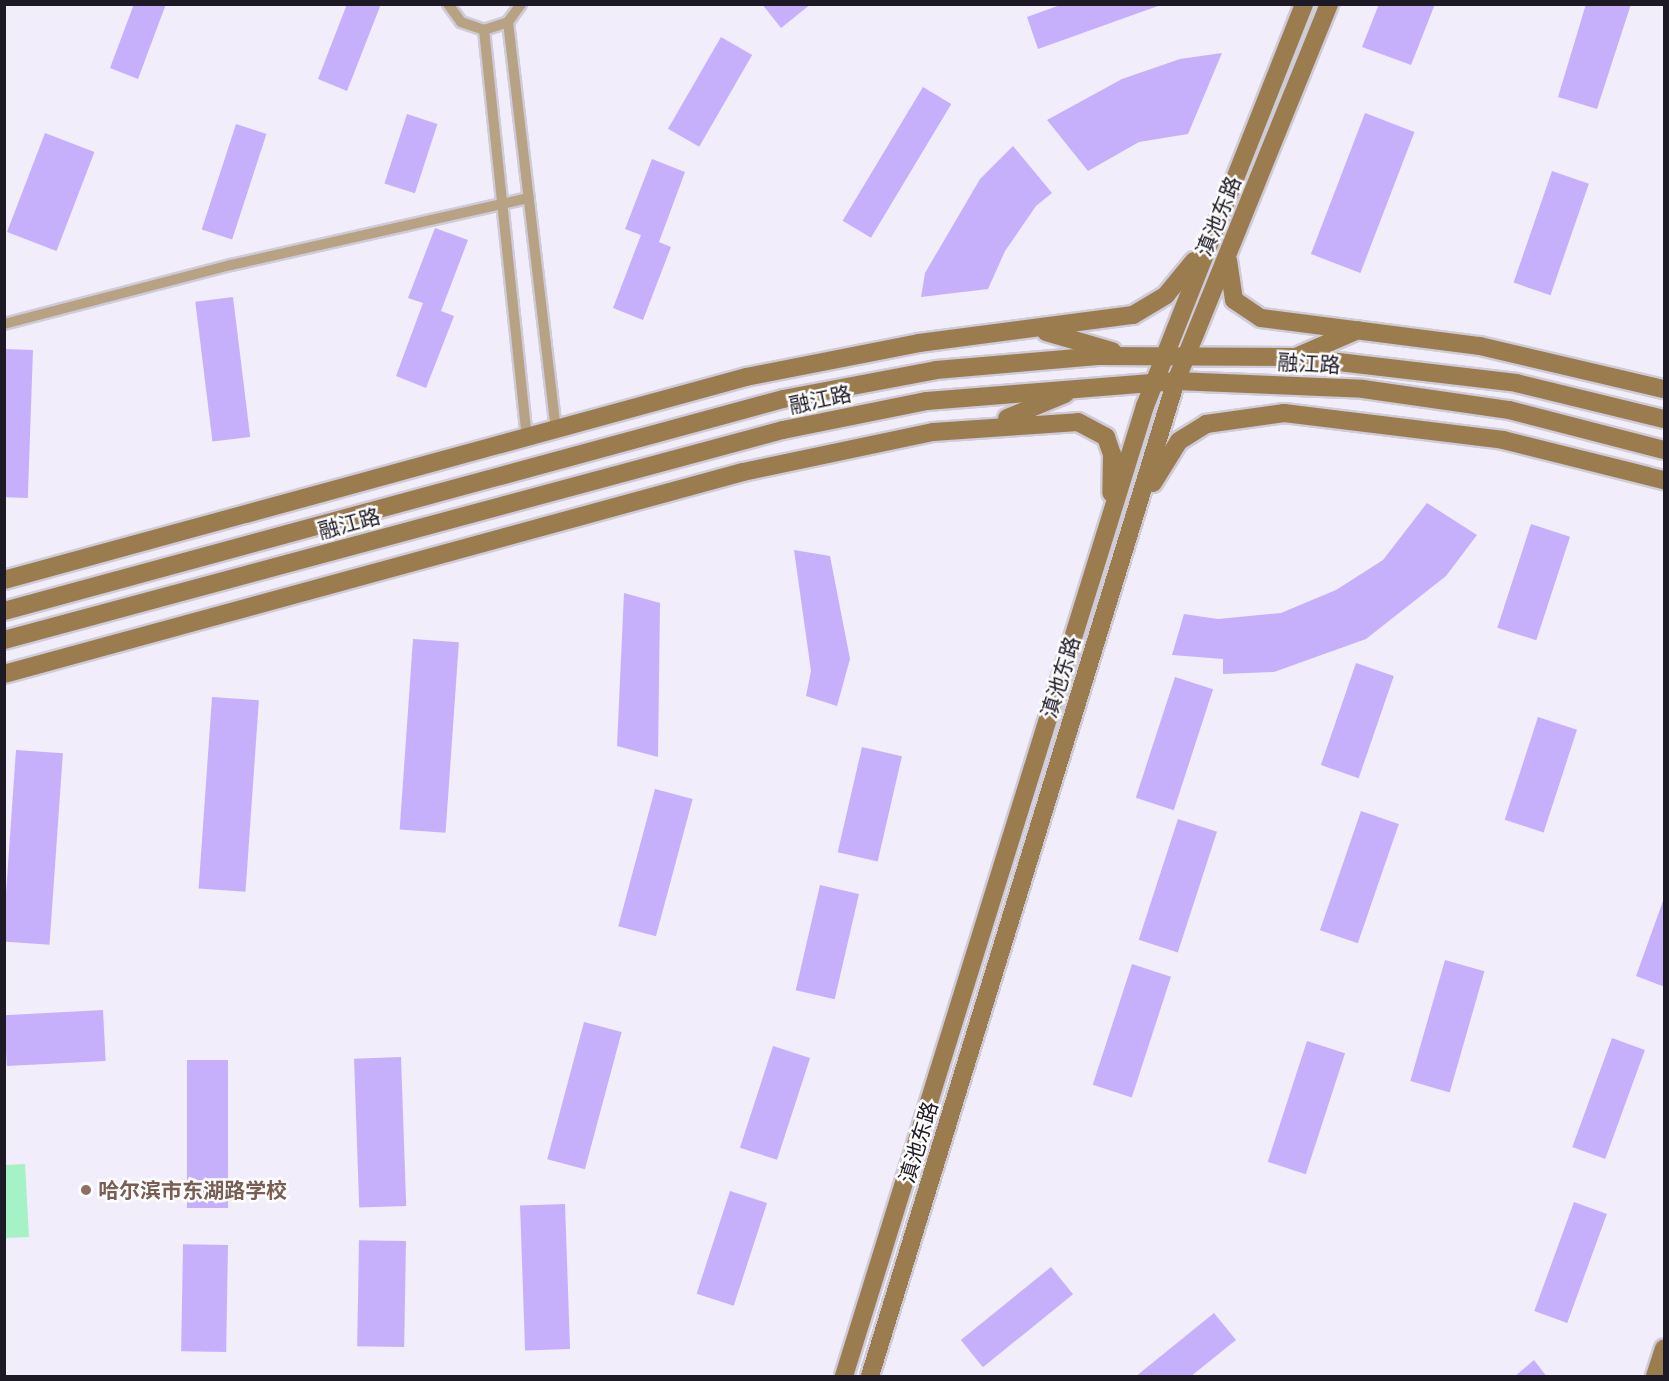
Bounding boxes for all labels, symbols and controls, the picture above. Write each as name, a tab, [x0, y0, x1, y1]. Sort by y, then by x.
street label: 滇池东路	[1191, 172, 1245, 260]
street label: 融江路	[1277, 349, 1341, 377]
street label: 融江路	[787, 380, 853, 418]
street label: 融江路	[315, 503, 383, 543]
street label: 滇池东路	[1036, 633, 1084, 721]
street label: 滇池东路	[894, 1098, 942, 1186]
place label: 哈尔滨市东湖路学校	[98, 1177, 287, 1203]
marker: 哈尔滨市东湖路学校	[79, 1183, 93, 1197]

